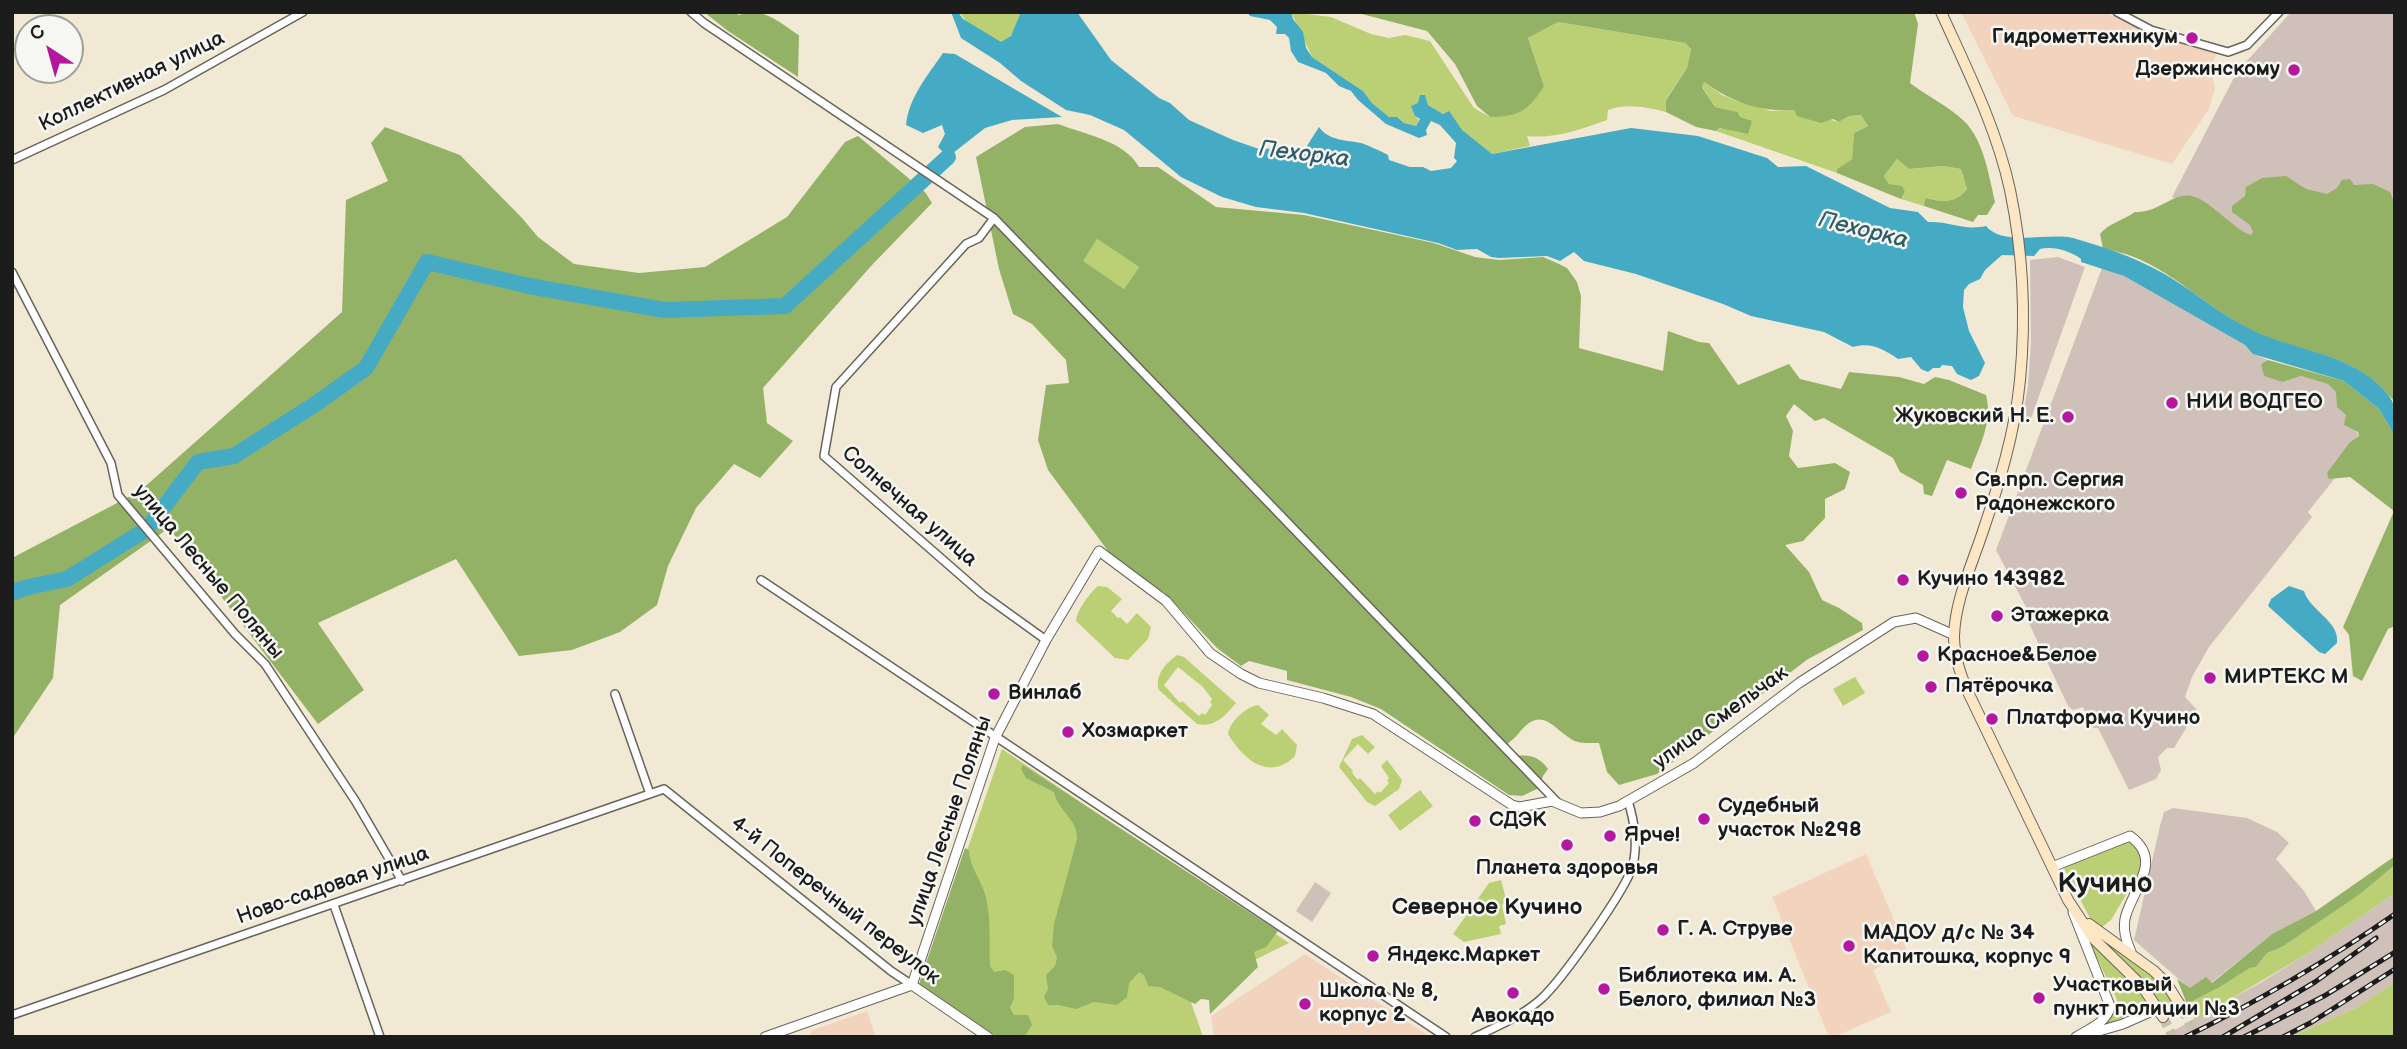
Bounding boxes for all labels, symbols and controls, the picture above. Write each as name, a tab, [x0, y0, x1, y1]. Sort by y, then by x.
north arrow	[14, 14, 84, 84]
text: С	[25, 20, 50, 46]
place label: Гидрометтехникум	[1992, 25, 2178, 51]
street label: Коллективная улица	[35, 26, 229, 138]
marker: Гидрометтехникум	[2184, 30, 2200, 46]
place label: Дзержинскому	[2135, 57, 2280, 83]
marker: Дзержинскому	[2286, 62, 2302, 78]
water label: Пехорка	[1257, 136, 1351, 174]
water label: Пехорка	[1815, 207, 1911, 255]
place label: НИИ ВОДГЕО	[2186, 390, 2323, 416]
marker: НИИ ВОДГЕО	[2164, 395, 2180, 411]
place label: Жуковский Н. Е.	[1895, 404, 2054, 430]
marker: Жуковский Н. Е.	[2060, 409, 2076, 425]
street label: Солнечная улица	[836, 441, 982, 573]
place label: Св.прп. Сергия Радонежского	[1975, 468, 2124, 518]
street label: улица Лесные Поляны	[127, 479, 289, 665]
marker: Св.прп. Сергия Радонежского	[1953, 485, 1969, 501]
place label: Кучино 143982	[1917, 567, 2065, 593]
marker: Кучино 143982	[1895, 572, 1911, 588]
place label: Этажерка	[2011, 603, 2109, 629]
marker: Этажерка	[1989, 608, 2005, 624]
place label: Красное&Белое	[1937, 643, 2097, 669]
marker: Красное&Белое	[1915, 648, 1931, 664]
street label: улица Смельчак	[1649, 661, 1793, 775]
place label: МИРТЕКС М	[2224, 665, 2349, 691]
marker: МИРТЕКС М	[2202, 670, 2218, 686]
place label: Пятёрочка	[1945, 674, 2053, 700]
marker: Пятёрочка	[1923, 679, 1939, 695]
place label: Винлаб	[1008, 681, 1082, 707]
marker: Винлаб	[986, 686, 1002, 702]
place label: Платформа Кучино	[2006, 706, 2200, 732]
marker: Платформа Кучино	[1984, 711, 2000, 727]
street label: улица Лесные Поляны	[902, 713, 998, 929]
place label: Хозмаркет	[1082, 719, 1188, 745]
marker: Хозмаркет	[1060, 724, 1076, 740]
place label: Судебный участок №298	[1718, 794, 1862, 844]
place label: СДЭК	[1489, 808, 1546, 834]
street label: 4-й Поперечный переулок	[725, 811, 945, 991]
marker: Судебный участок №298	[1696, 811, 1712, 827]
marker: СДЭК	[1467, 813, 1483, 829]
place label: Ярче!	[1624, 823, 1680, 849]
marker: Ярче!	[1602, 828, 1618, 844]
marker: Планета здоровья	[1559, 837, 1575, 853]
street label: Ново-садовая улица	[234, 841, 432, 931]
place label: Планета здоровья	[1476, 856, 1658, 882]
district label: Кучино	[2058, 868, 2152, 902]
district label: Северное Кучино	[1392, 894, 1582, 922]
place label: Г. А. Струве	[1677, 917, 1793, 943]
place label: МАДОУ д/с № 34 Капитошка, корпус 9	[1863, 921, 2071, 971]
marker: Г. А. Струве	[1655, 922, 1671, 938]
marker: МАДОУ д/с № 34 Капитошка, корпус 9	[1841, 938, 1857, 954]
place label: Яндекс.Маркет	[1387, 943, 1540, 969]
marker: Яндекс.Маркет	[1365, 948, 1381, 964]
place label: Библиотека им. А. Белого, филиал №3	[1618, 964, 1816, 1014]
place label: Участковый пункт полиции №3	[2053, 973, 2240, 1023]
place label: Школа № 8, корпус 2	[1319, 979, 1438, 1029]
marker: Библиотека им. А. Белого, филиал №3	[1596, 981, 1612, 997]
marker: Авокадо	[1505, 985, 1521, 1001]
marker: Участковый пункт полиции №3	[2031, 990, 2047, 1006]
marker: Школа № 8, корпус 2	[1297, 996, 1313, 1012]
place label: Авокадо	[1471, 1004, 1555, 1030]

